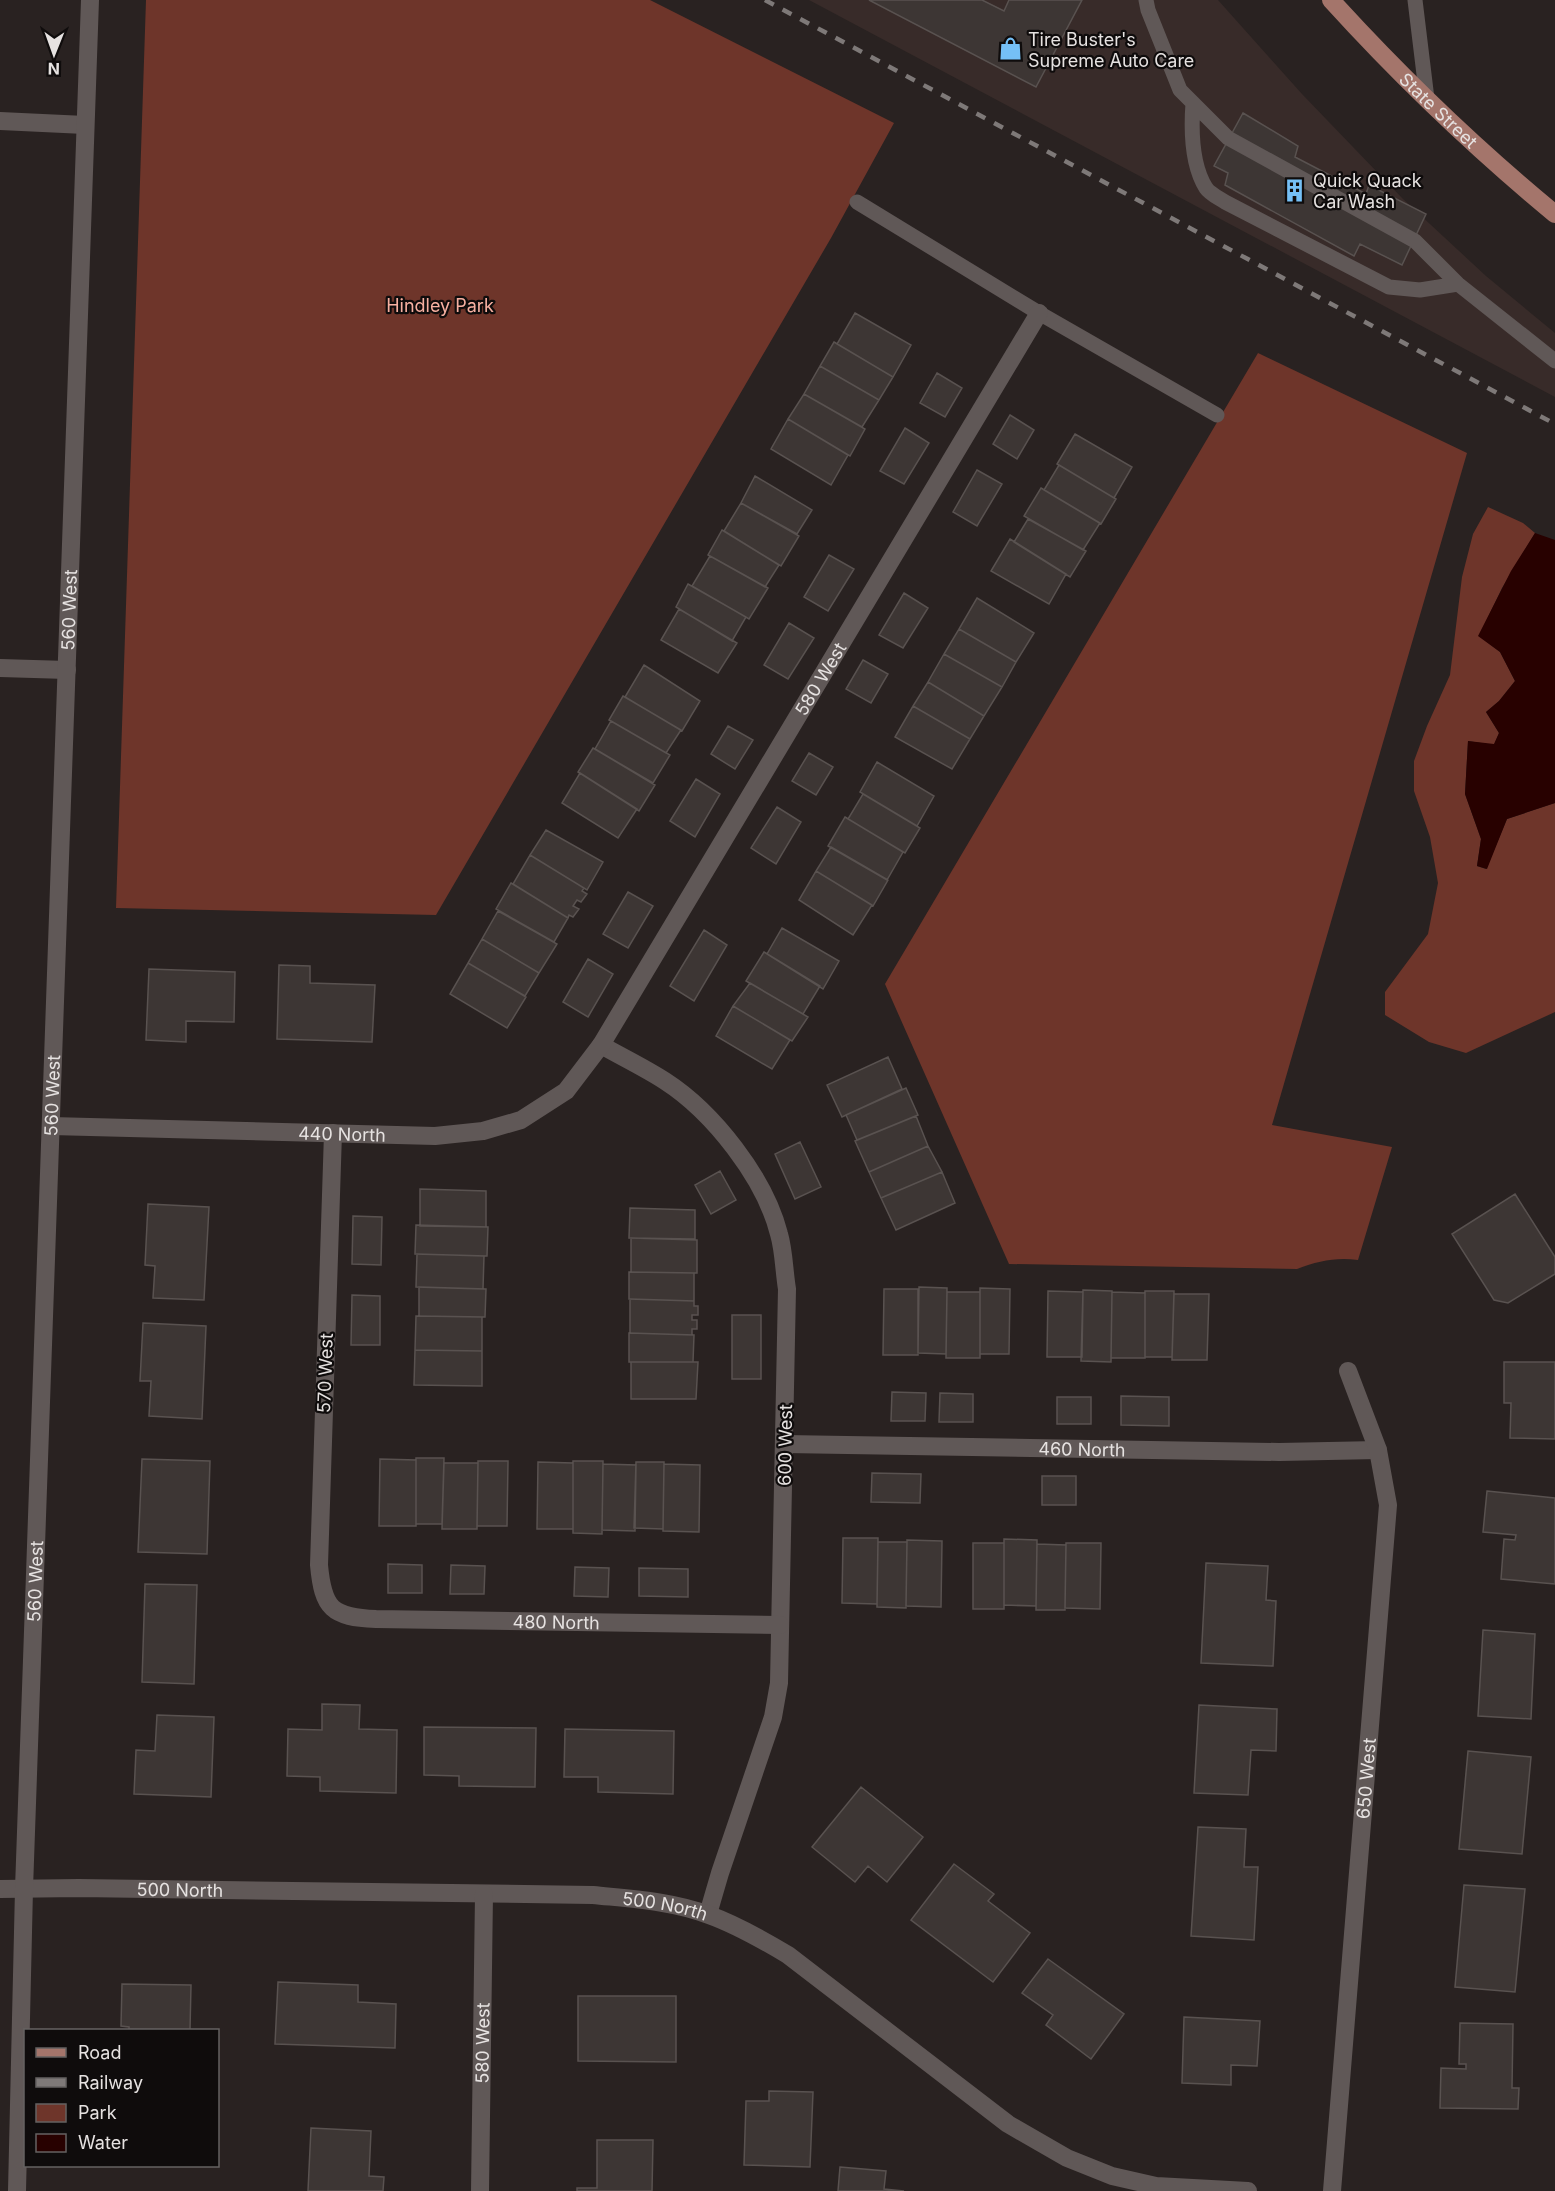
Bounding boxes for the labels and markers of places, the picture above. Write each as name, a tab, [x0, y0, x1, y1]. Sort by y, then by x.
place label: Tire Buster's Supreme Auto Care	[1028, 29, 1194, 71]
shop icon: Tire Buster's Supreme Auto Care	[997, 36, 1023, 62]
place label: Quick Quack Car Wash	[1313, 170, 1422, 212]
building icon: Quick Quack Car Wash	[1282, 177, 1308, 203]

